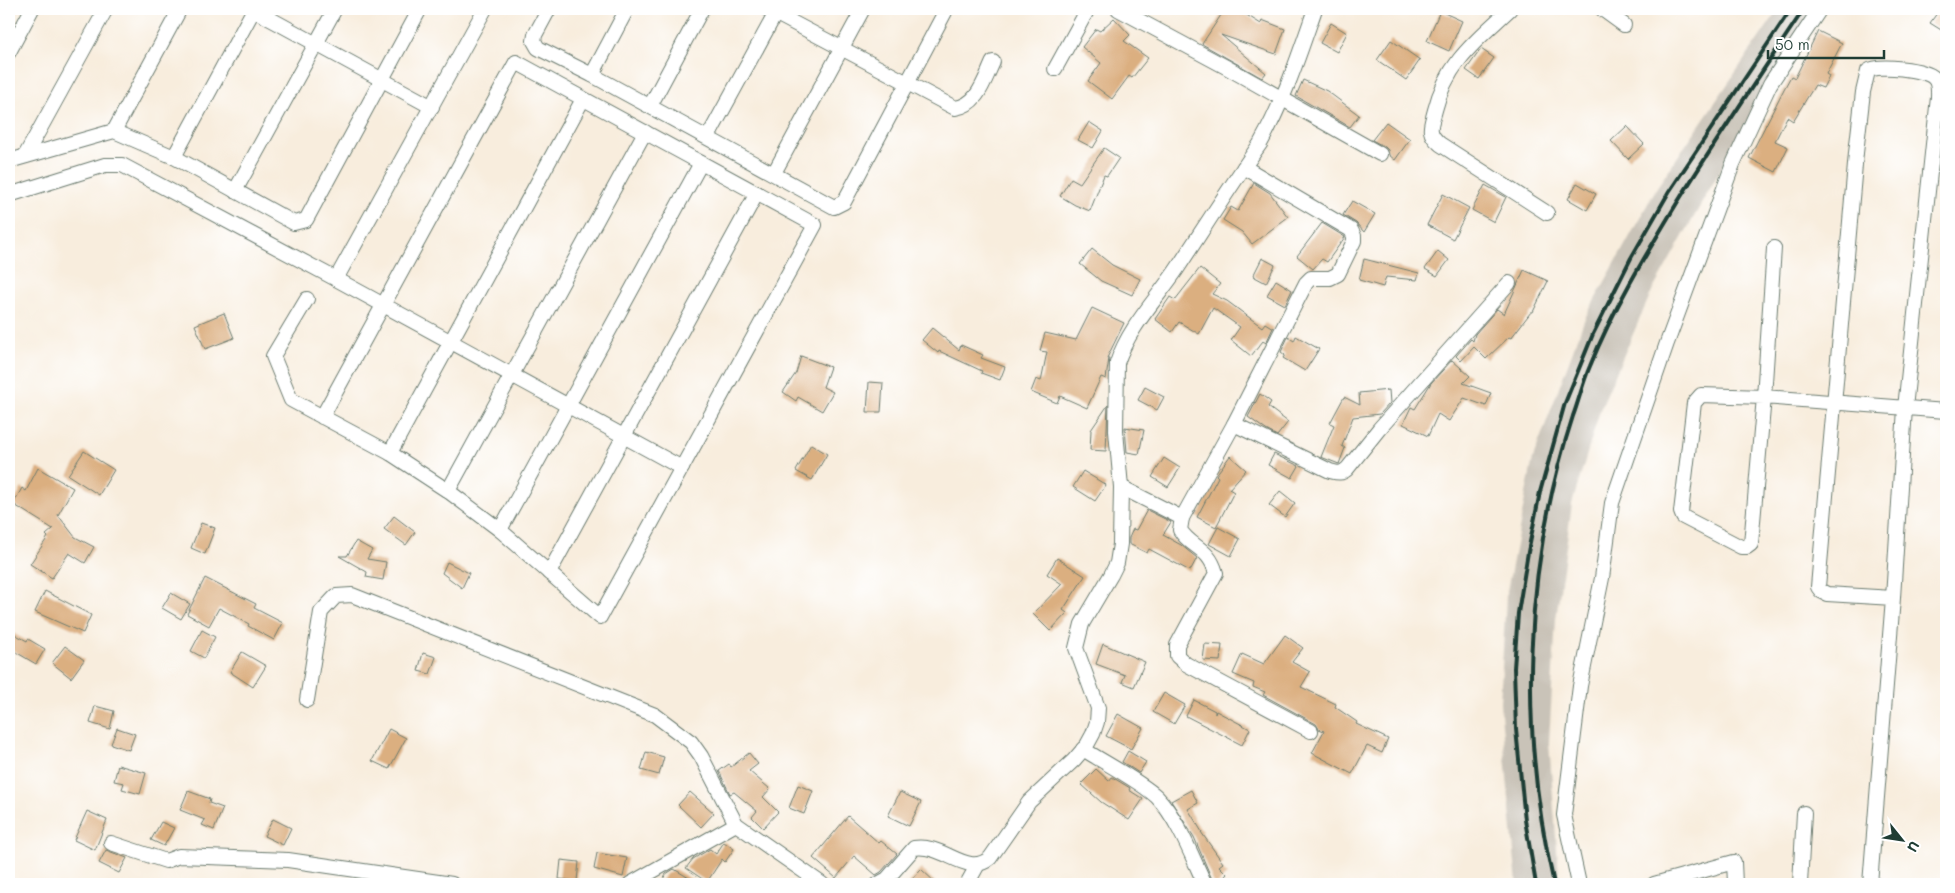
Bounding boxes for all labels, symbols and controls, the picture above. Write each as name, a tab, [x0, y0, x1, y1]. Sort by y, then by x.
scale bar	[1768, 28, 1884, 60]
text: 50 m	[1775, 34, 1810, 54]
north arrow	[1878, 816, 1928, 866]
text: U	[1903, 838, 1924, 856]

